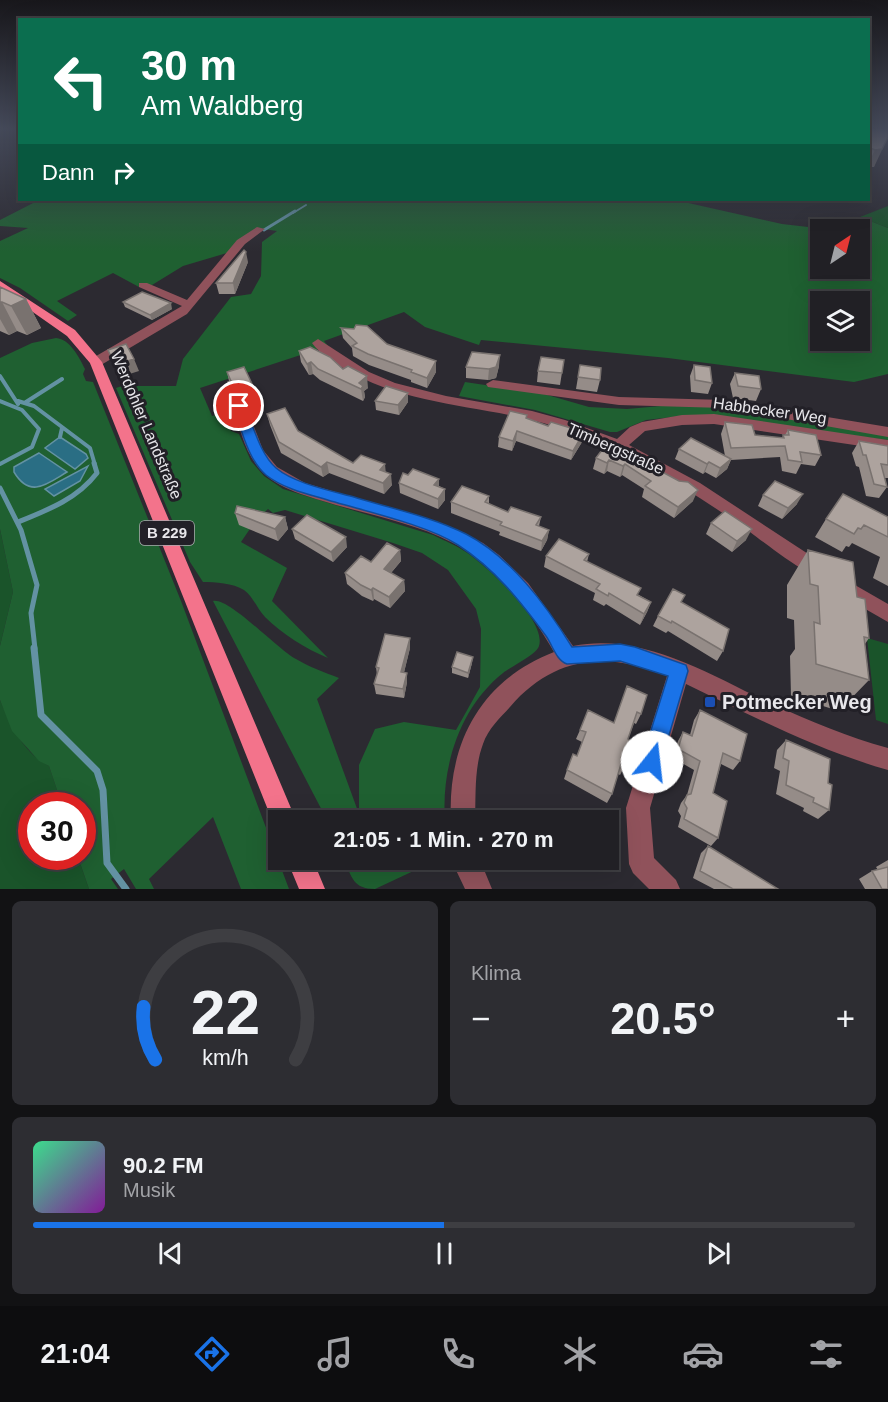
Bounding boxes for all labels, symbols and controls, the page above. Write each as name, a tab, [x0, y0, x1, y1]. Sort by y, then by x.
icon: left	[42, 42, 120, 120]
text: 30 m	[141, 42, 237, 89]
text: Am Waldberg	[141, 91, 304, 121]
icon: right	[107, 156, 140, 189]
text: Dann	[42, 160, 95, 185]
north arrow	[810, 219, 870, 279]
map controls	[810, 219, 870, 351]
button: layers	[810, 291, 870, 351]
street label: Werdohler Landstraße	[108, 349, 185, 502]
pin	[213, 380, 264, 431]
icon: arrive	[222, 389, 255, 422]
street label: Habbecker Weg	[712, 394, 828, 427]
street label: Timbergstraße	[565, 420, 667, 477]
road number: B 229	[140, 521, 194, 545]
place label: Potmecker Weg	[722, 691, 872, 713]
marker: Potmecker Weg	[703, 695, 717, 709]
position arrow	[620, 730, 684, 794]
speed limit sign: 30	[18, 792, 96, 870]
text: 21:05 · 1 Min. · 270 m	[333, 827, 554, 852]
text: Klima	[471, 962, 521, 984]
text: 22	[190, 978, 260, 1047]
text: 20.5°	[610, 993, 716, 1044]
text: −	[471, 1000, 490, 1037]
text: +	[836, 1000, 855, 1037]
text: km/h	[202, 1046, 248, 1070]
text: 90.2 FM	[123, 1153, 204, 1178]
text: Musik	[123, 1179, 175, 1201]
icon: previous	[154, 1237, 187, 1270]
icon: pause	[428, 1237, 461, 1270]
icon: next	[702, 1237, 735, 1270]
icon: directions	[191, 1333, 233, 1375]
icon: music	[314, 1333, 356, 1375]
icon: phone	[437, 1333, 479, 1375]
icon: climate	[559, 1333, 601, 1375]
icon: car	[682, 1333, 724, 1375]
icon: filters	[805, 1333, 847, 1375]
text: 21:04	[40, 1339, 110, 1369]

